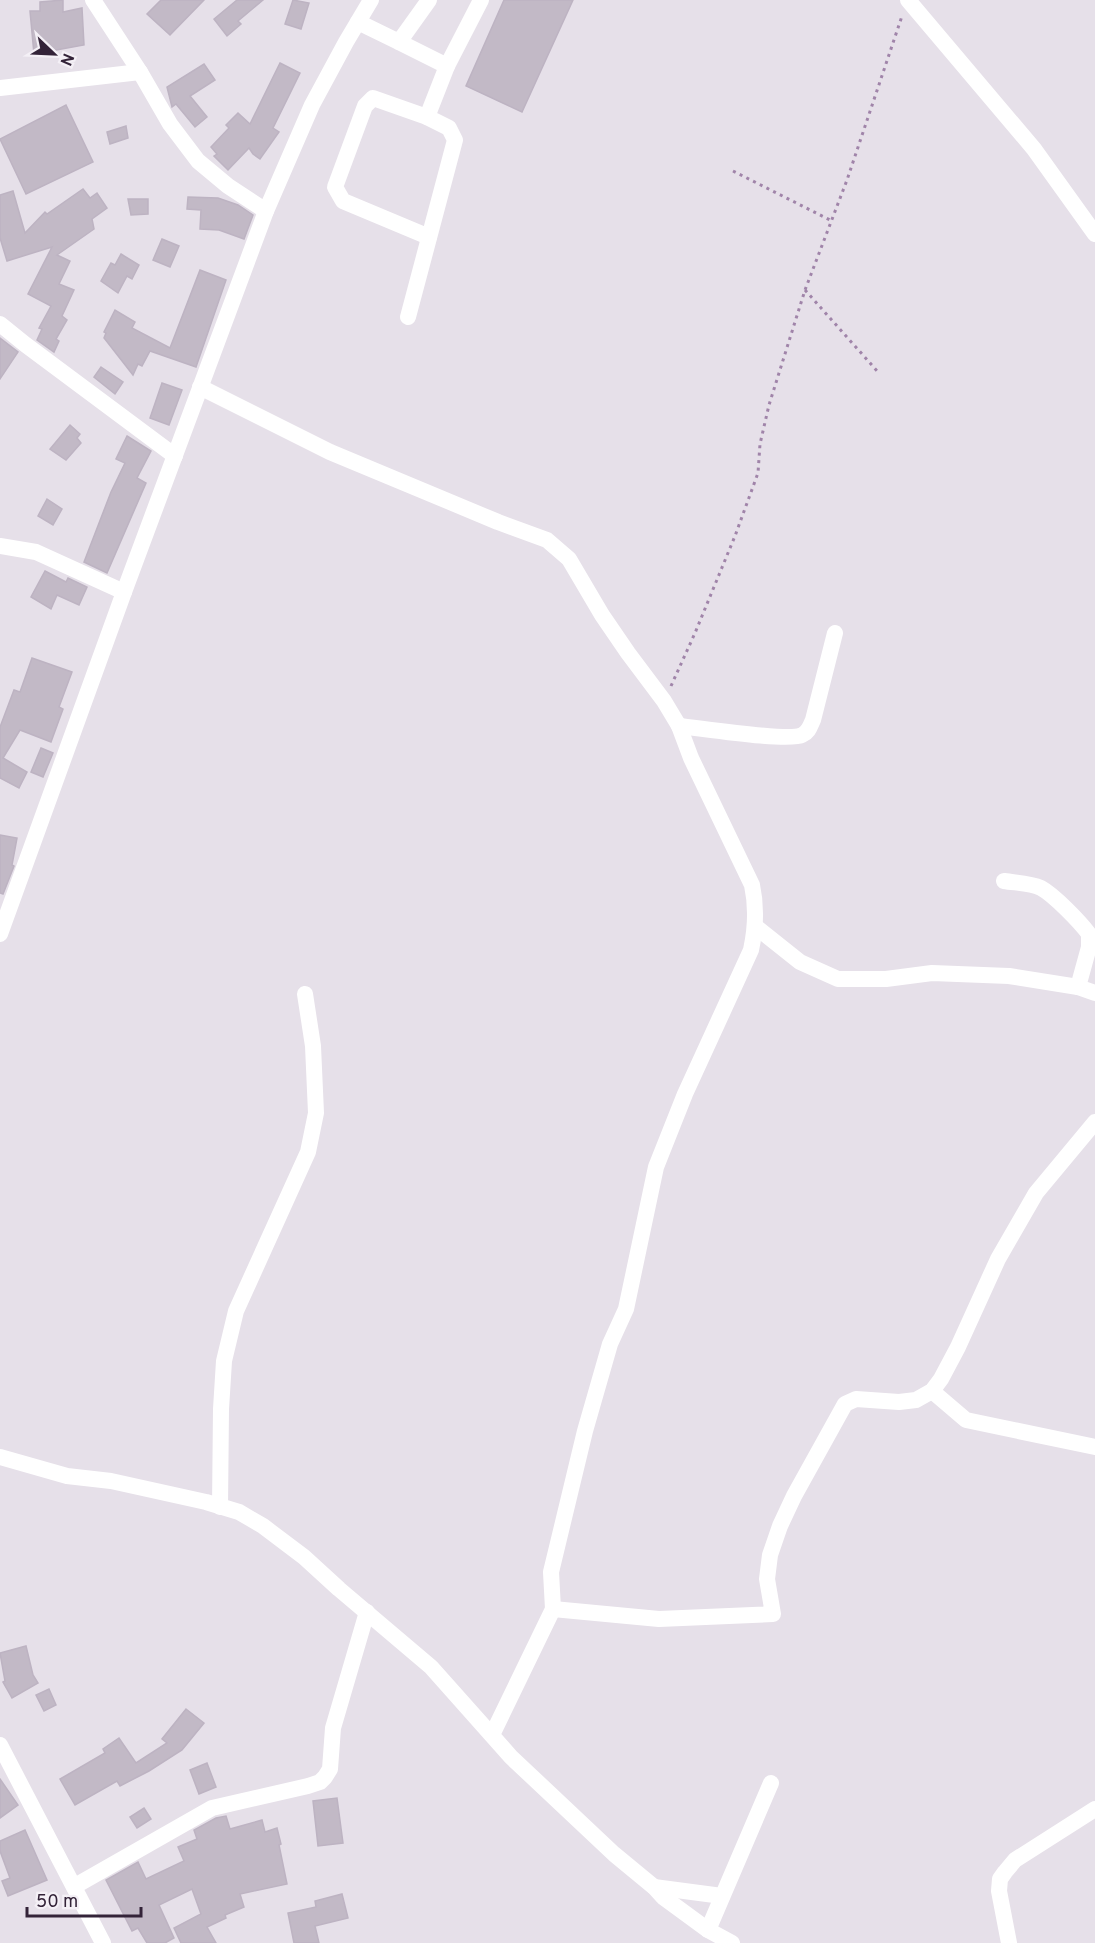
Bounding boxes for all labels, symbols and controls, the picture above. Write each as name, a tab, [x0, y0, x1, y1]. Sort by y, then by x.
north arrow	[24, 24, 84, 84]
text: N	[55, 50, 77, 68]
scale bar	[27, 1880, 141, 1918]
text: 50 m	[36, 1891, 78, 1914]

